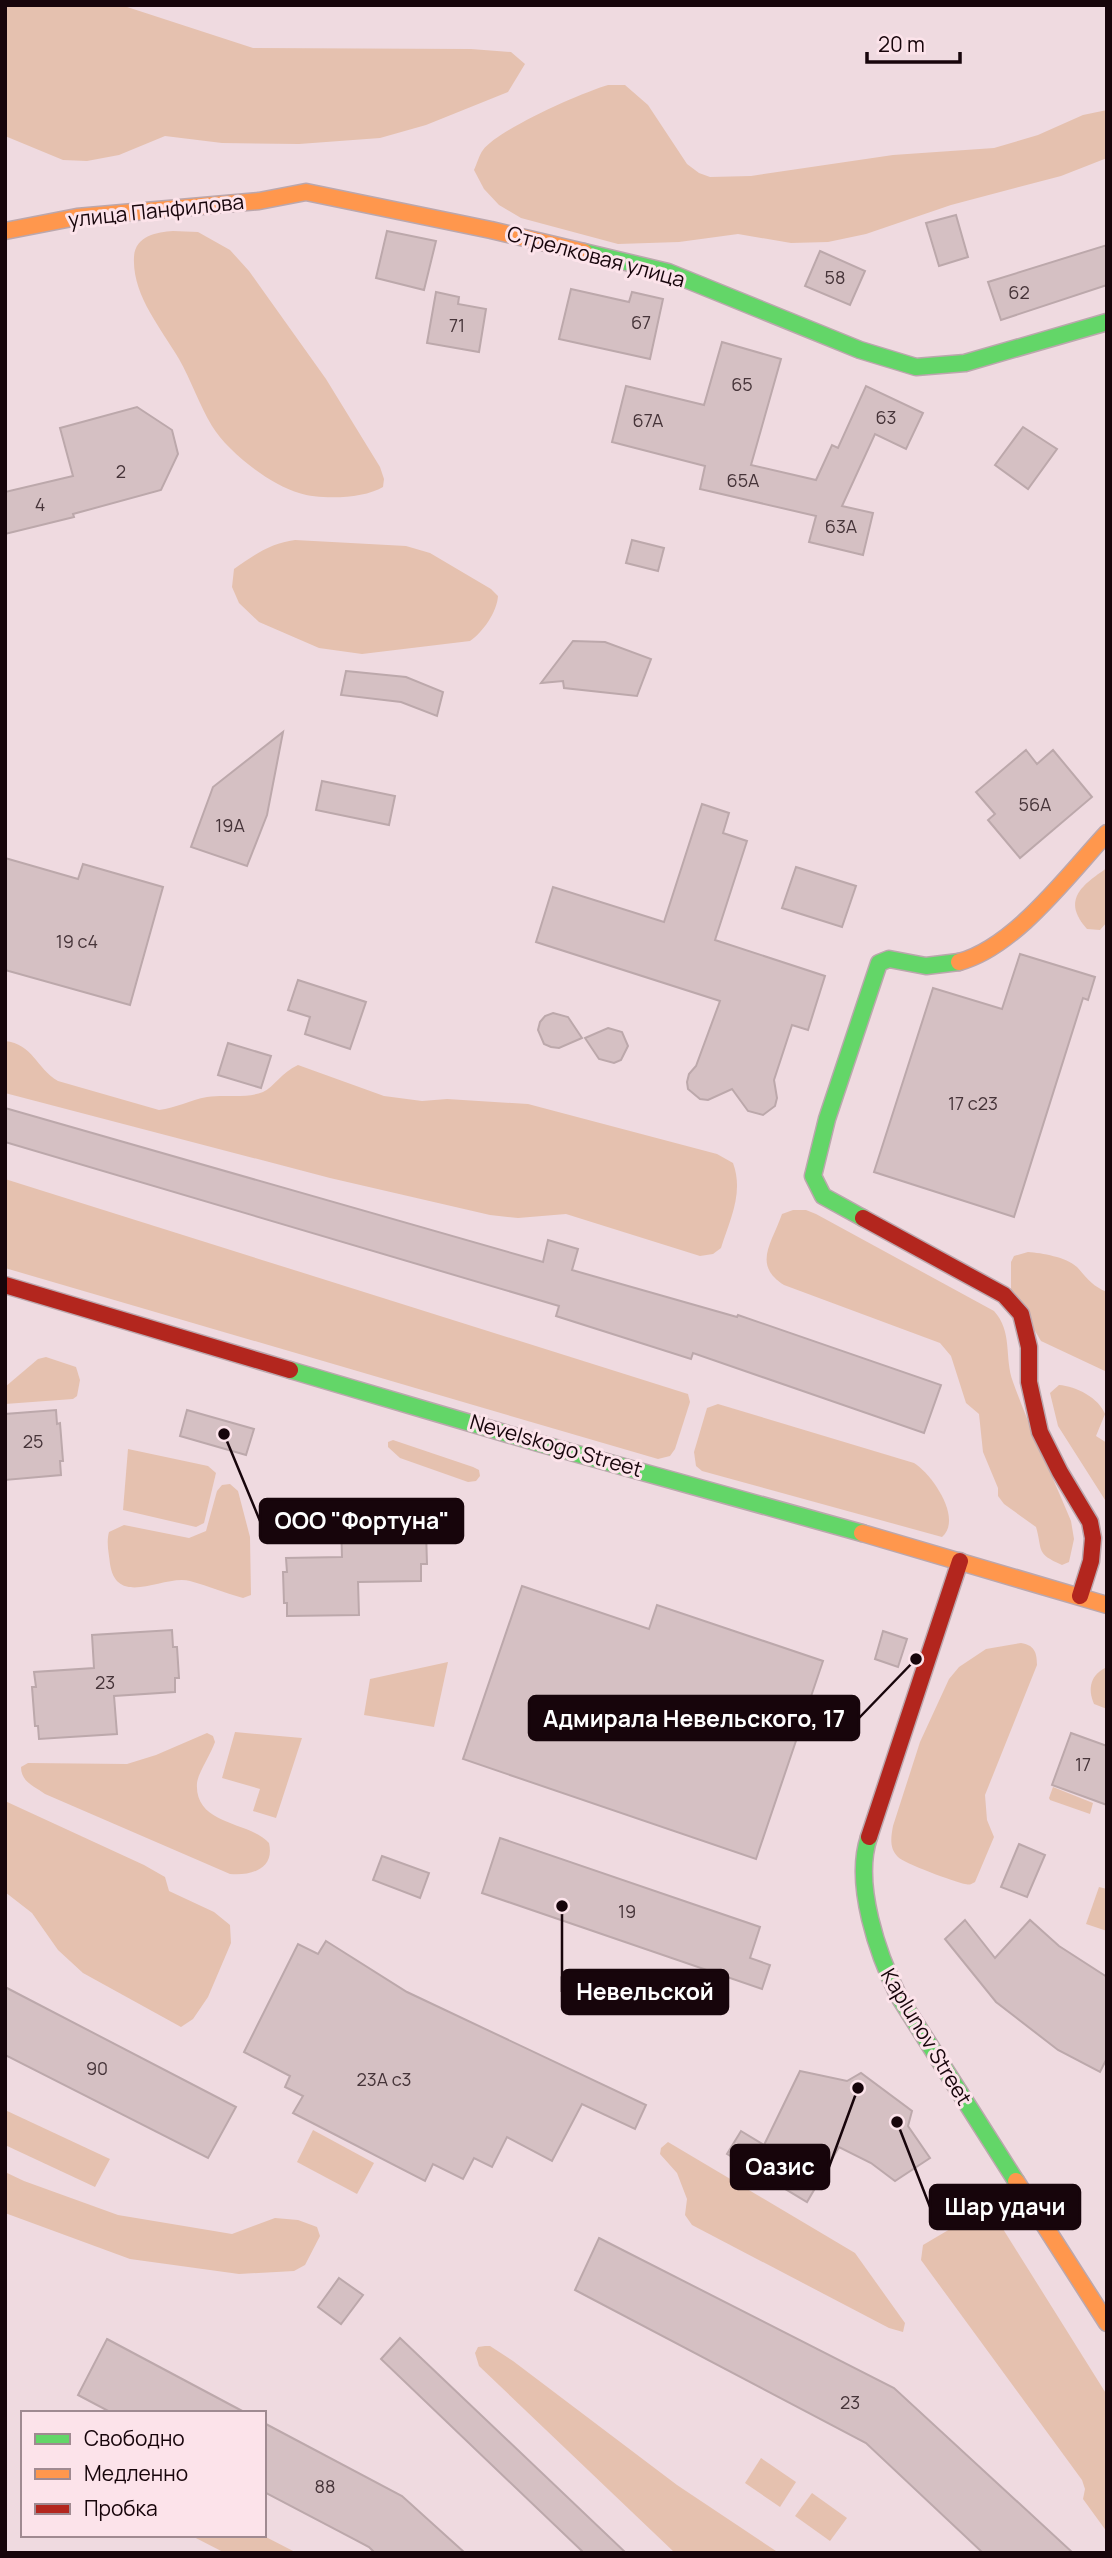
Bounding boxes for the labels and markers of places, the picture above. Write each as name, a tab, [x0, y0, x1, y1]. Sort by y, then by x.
callout: ООО "Фортуна"	[260, 1499, 463, 1543]
callout: Адмирала Невельского, 17	[529, 1696, 859, 1740]
callout: Невельской	[562, 1970, 728, 2014]
callout: Оазис	[731, 2145, 829, 2189]
callout: Шар удачи	[930, 2185, 1080, 2229]

